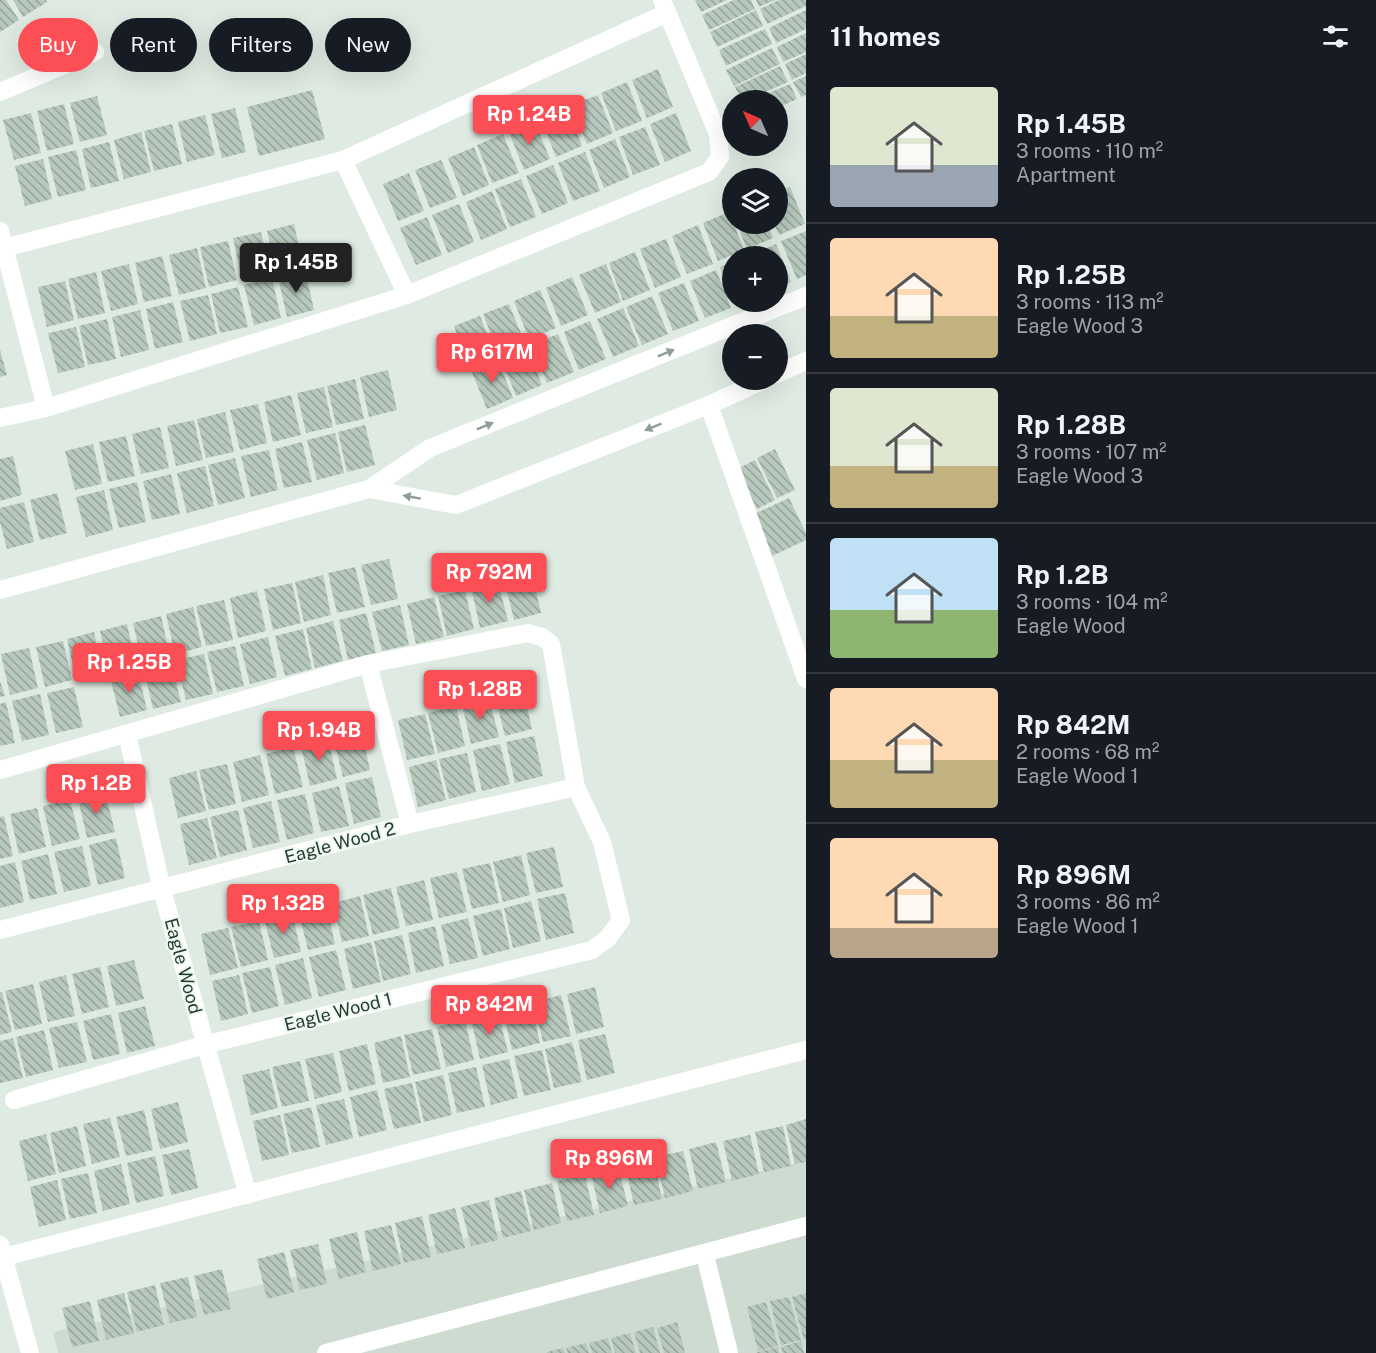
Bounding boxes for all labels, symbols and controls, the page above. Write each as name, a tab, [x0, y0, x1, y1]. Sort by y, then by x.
chip: Buy	[18, 18, 98, 72]
chip: Rent	[110, 18, 197, 72]
chip: Filters	[209, 18, 313, 72]
chip: New	[325, 18, 411, 72]
icon: filters	[1319, 20, 1352, 53]
text: 11 homes	[830, 21, 940, 52]
north arrow	[722, 90, 788, 156]
map controls	[722, 90, 788, 390]
pin: Rp 1.24B	[467, 95, 591, 146]
text: Rp 1.24B	[487, 102, 571, 126]
text: Rp 1.45B	[1016, 108, 1126, 139]
icon: home	[878, 111, 950, 183]
text: 3 rooms · 110 m²	[1016, 139, 1163, 163]
text: Apartment	[1016, 163, 1116, 187]
button: layers	[722, 168, 788, 234]
pin: Rp 1.45B	[234, 243, 358, 294]
button: +	[722, 246, 788, 312]
text: Rp 1.45B	[254, 250, 338, 274]
text: Rp 1.25B	[1016, 259, 1126, 290]
icon: home	[878, 262, 950, 334]
text: 3 rooms · 113 m²	[1016, 290, 1164, 314]
text: Eagle Wood 3	[1016, 314, 1143, 338]
button: −	[722, 324, 788, 390]
pin: Rp 617M	[437, 333, 547, 384]
text: Rp 617M	[450, 340, 534, 364]
one-way arrow	[657, 348, 675, 358]
text: Rp 1.28B	[1016, 409, 1126, 440]
icon: home	[878, 412, 950, 484]
one-way arrow	[476, 421, 494, 430]
one-way arrow	[644, 423, 662, 432]
text: 3 rooms · 107 m²	[1016, 440, 1167, 464]
text: Eagle Wood 3	[1016, 464, 1143, 488]
one-way arrow	[403, 492, 422, 501]
pin: Rp 792M	[434, 553, 544, 604]
text: Rp 1.2B	[1016, 559, 1109, 590]
text: Rp 792M	[445, 560, 533, 584]
icon: home	[878, 562, 950, 634]
text: 3 rooms · 104 m²	[1016, 590, 1168, 614]
text: Eagle Wood	[1016, 614, 1126, 638]
pin: Rp 1.25B	[67, 643, 191, 694]
text: Rp 1.25B	[87, 650, 171, 674]
pin: Rp 1.28B	[418, 670, 542, 721]
text: Rp 1.28B	[438, 677, 522, 701]
text: Rp 842M	[1016, 709, 1130, 740]
pin: Rp 1.94B	[257, 711, 381, 762]
icon: home	[878, 712, 950, 784]
text: Rp 1.94B	[277, 718, 361, 742]
text: 2 rooms · 68 m²	[1016, 740, 1159, 764]
pin: Rp 1.2B	[41, 764, 151, 815]
text: Eagle Wood 1	[1016, 764, 1139, 788]
text: Rp 1.2B	[60, 771, 132, 795]
street label: Eagle Wood 2	[282, 818, 398, 867]
text: Rp 896M	[1016, 859, 1131, 890]
icon: home	[878, 862, 950, 934]
pin: Rp 1.32B	[221, 884, 345, 935]
text: 3 rooms · 86 m²	[1016, 890, 1160, 914]
text: Rp 1.32B	[241, 891, 325, 915]
text: Eagle Wood 1	[1016, 914, 1139, 938]
street label: Eagle Wood	[161, 915, 206, 1016]
pin: Rp 842M	[434, 985, 544, 1036]
street label: Eagle Wood 1	[282, 988, 394, 1035]
text: Rp 842M	[445, 992, 533, 1016]
pin: Rp 896M	[554, 1139, 664, 1190]
text: Rp 896M	[565, 1146, 653, 1170]

